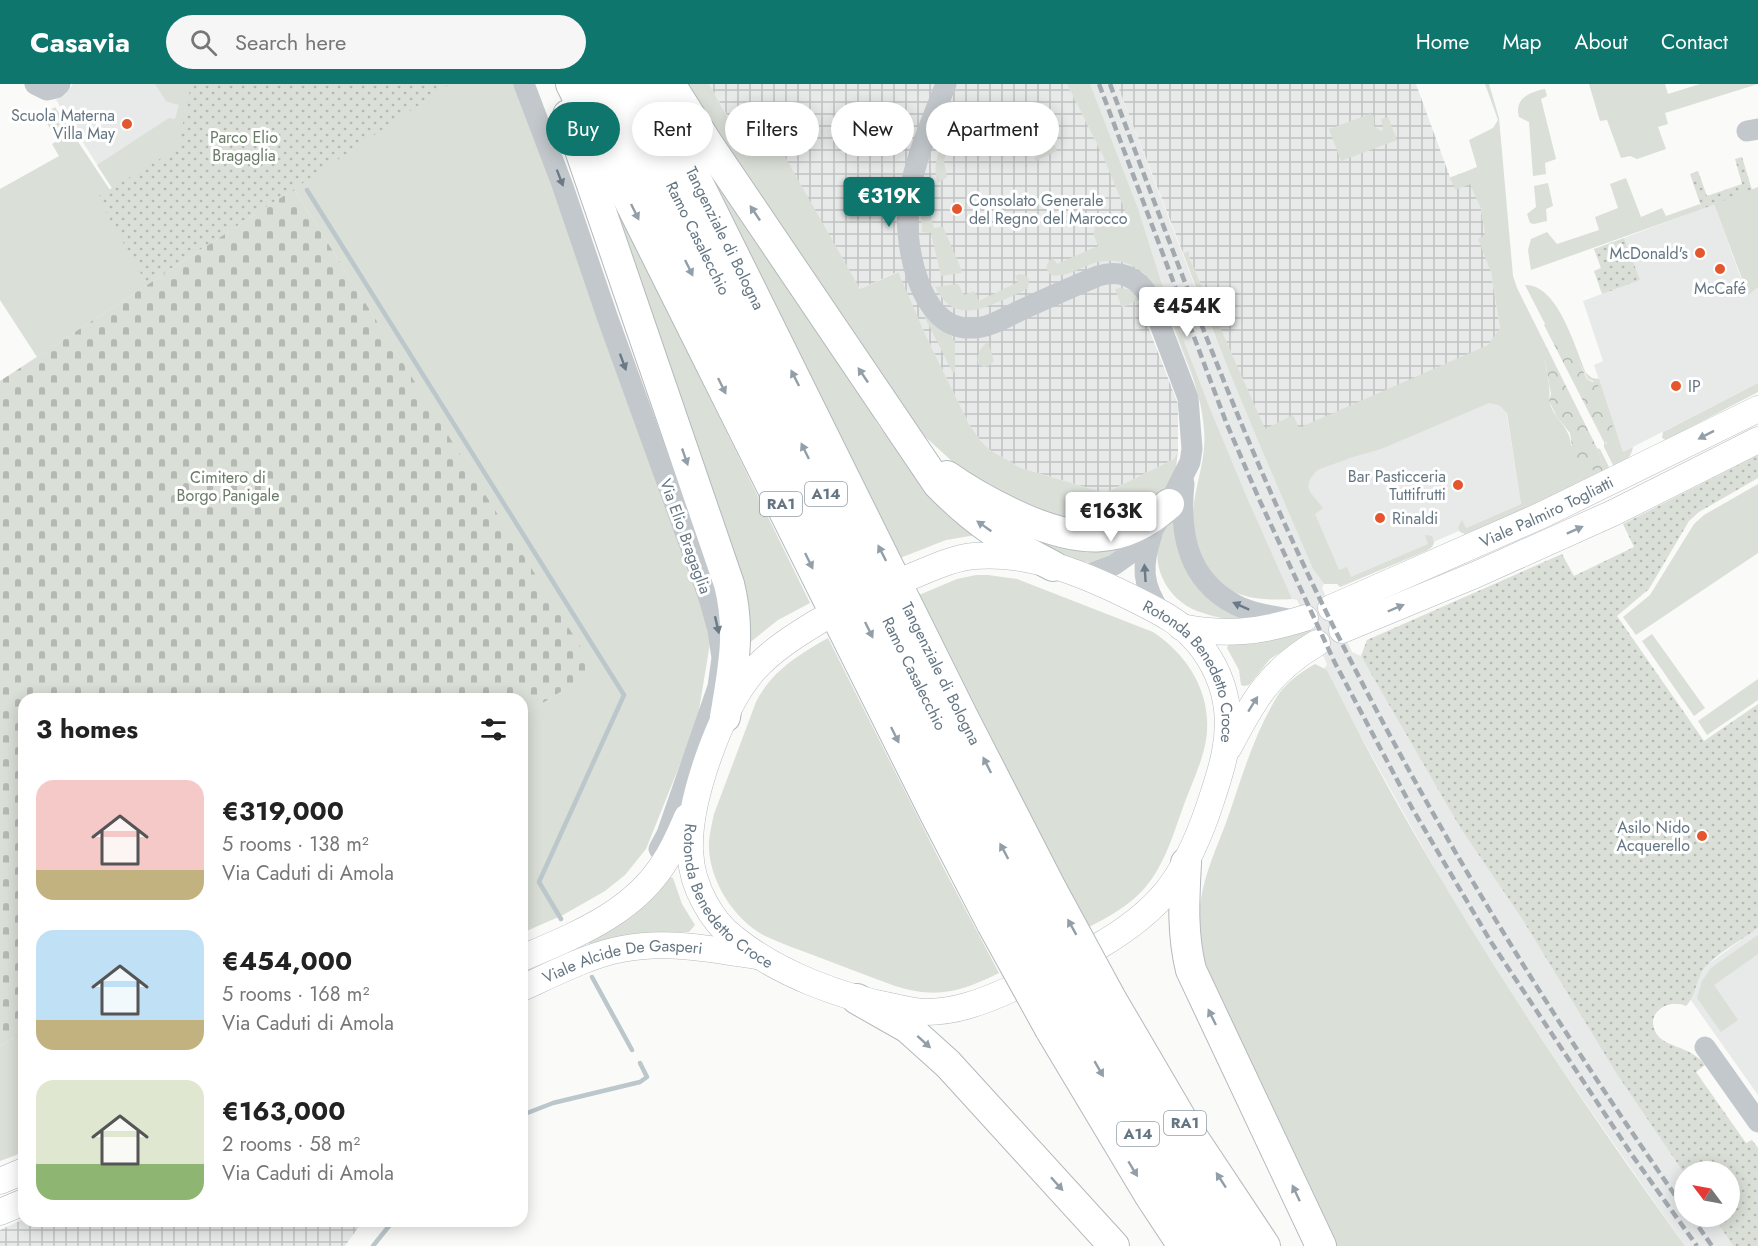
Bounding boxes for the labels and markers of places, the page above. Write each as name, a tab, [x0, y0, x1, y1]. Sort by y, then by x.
place label: Scuola Materna Villa May	[11, 104, 116, 145]
marker: Scuola Materna Villa May	[120, 117, 134, 131]
pin: €319K	[847, 177, 931, 228]
place label: Consolato Generale del Regno del Marocco	[969, 189, 1128, 230]
marker: Consolato Generale del Regno del Marocco	[950, 202, 964, 216]
place label: McDonald's	[1609, 242, 1688, 265]
marker: McDonald's	[1693, 246, 1707, 260]
marker: McCafé	[1713, 262, 1727, 276]
place label: McCafé	[1694, 277, 1746, 300]
pin: €454K	[1145, 287, 1229, 338]
place label: IP	[1688, 375, 1701, 398]
marker: IP	[1669, 379, 1683, 393]
place label: Bar Pasticceria Tuttifrutti	[1348, 465, 1446, 506]
marker: Bar Pasticceria Tuttifrutti	[1451, 478, 1465, 492]
pin: €163K	[1069, 492, 1153, 543]
place label: Rinaldi	[1392, 507, 1438, 530]
marker: Rinaldi	[1373, 511, 1387, 525]
place label: Asilo Nido Acquerello	[1616, 816, 1690, 857]
marker: Asilo Nido Acquerello	[1695, 829, 1709, 843]

